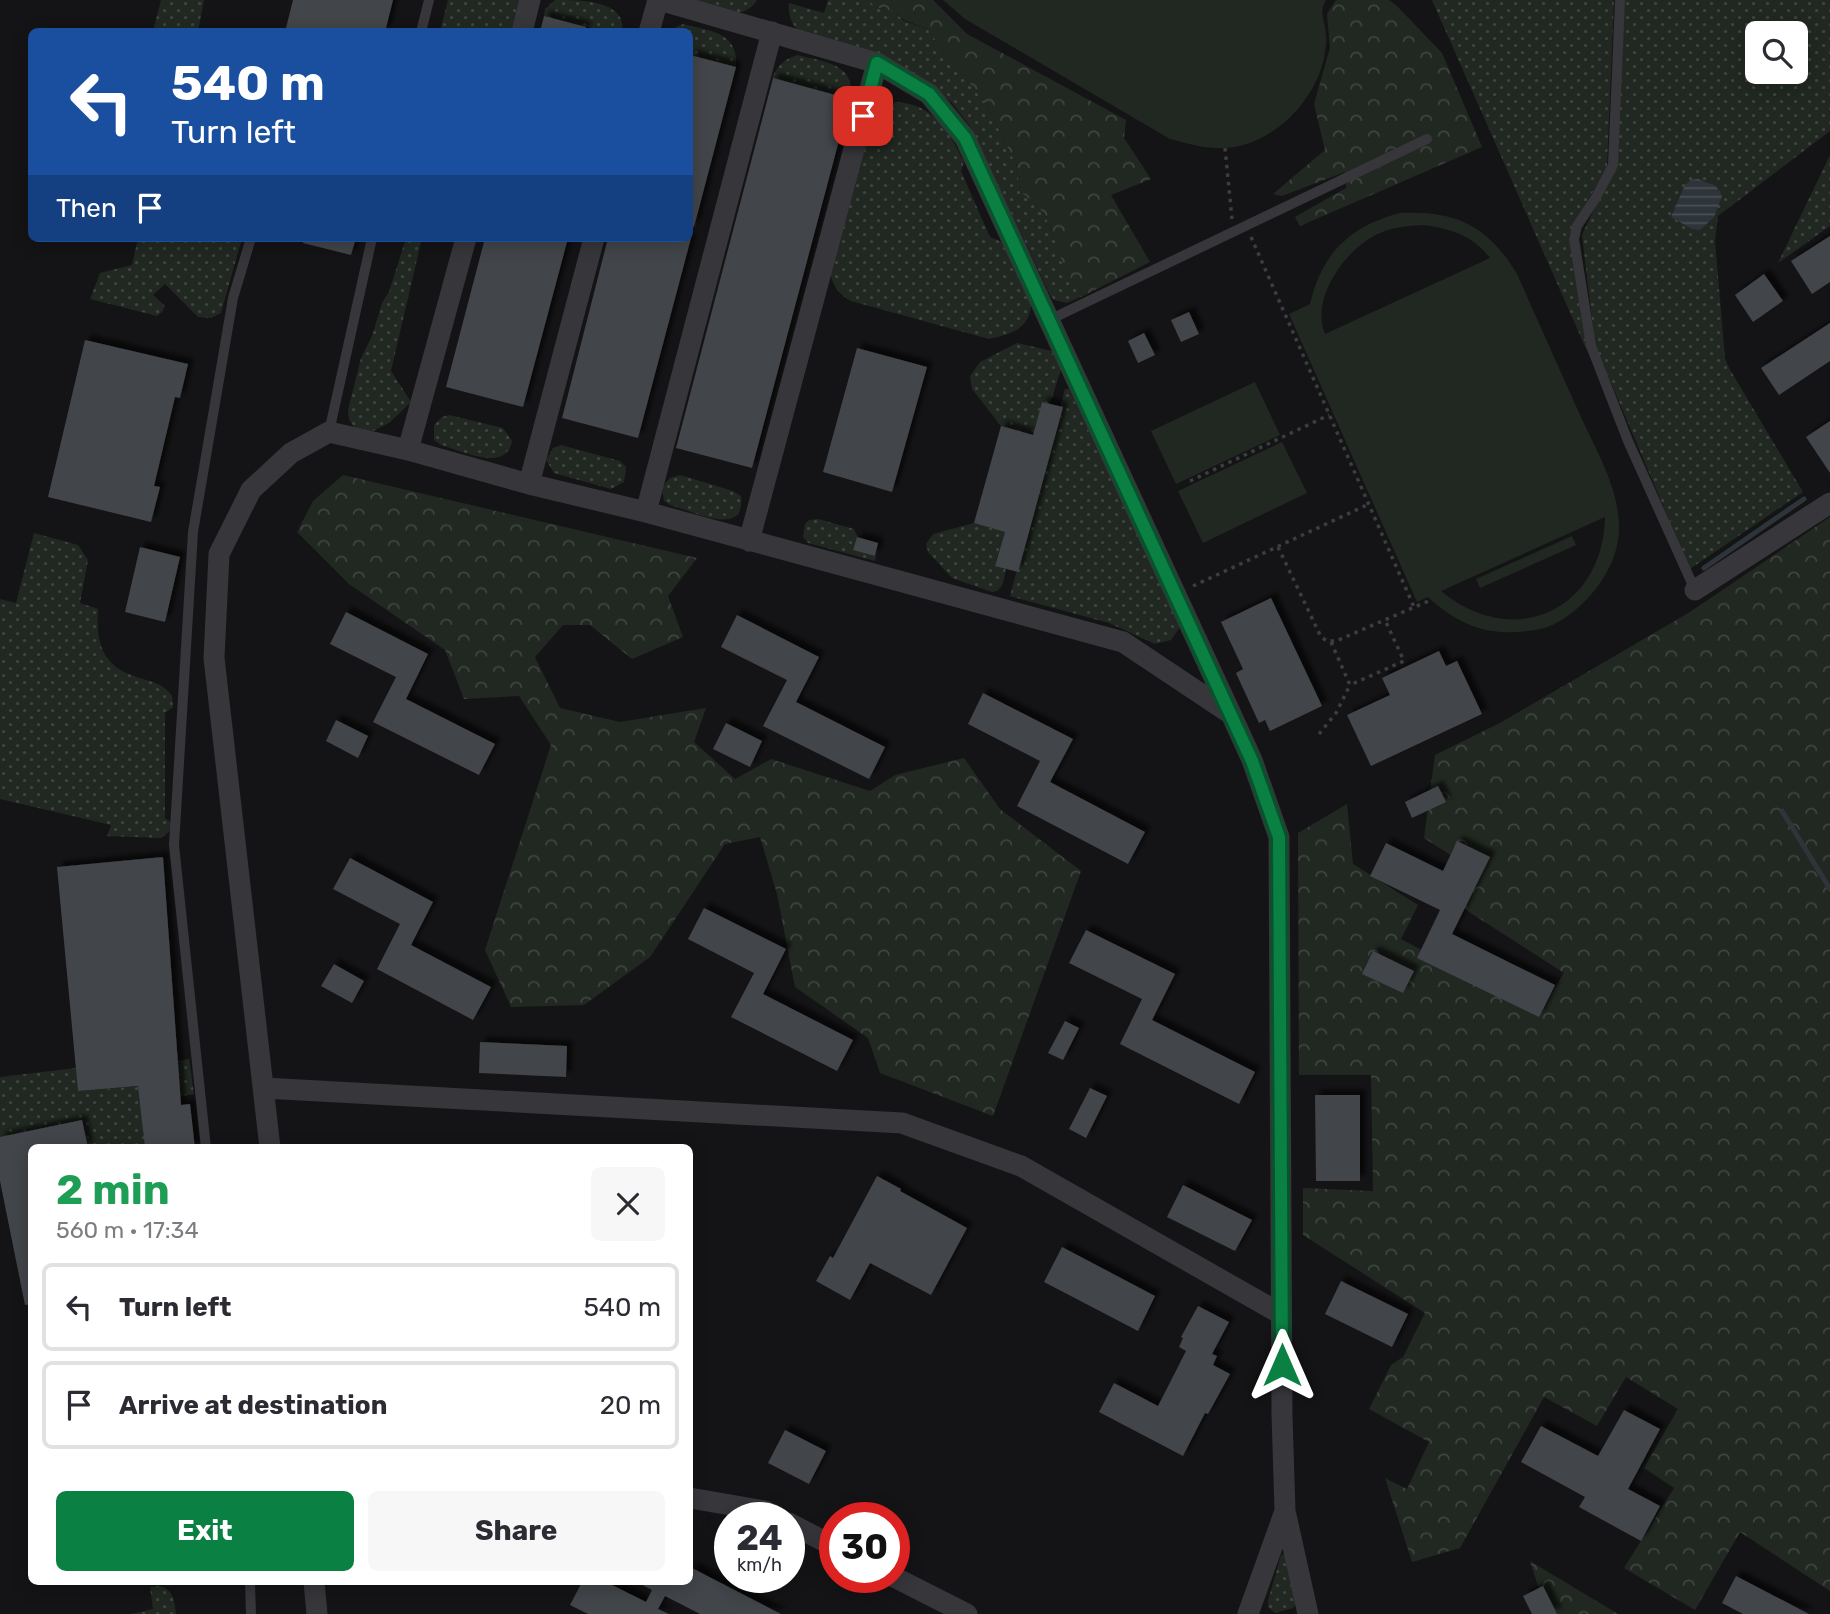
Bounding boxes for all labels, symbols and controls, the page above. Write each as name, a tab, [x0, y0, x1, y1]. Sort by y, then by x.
map controls	[1745, 21, 1808, 84]
button: search	[1745, 21, 1808, 84]
text: 540 m	[171, 54, 325, 112]
icon: left	[56, 56, 147, 147]
pin	[833, 86, 893, 146]
icon: arrive	[844, 97, 882, 135]
text: Turn left	[171, 113, 296, 151]
icon: arrive	[131, 189, 169, 227]
text: Then	[56, 193, 117, 224]
text: 2 min	[56, 1165, 170, 1215]
button: close	[591, 1167, 665, 1241]
text: 560 m · 17:34	[56, 1216, 199, 1244]
icon: left	[60, 1288, 98, 1326]
text: Turn left	[119, 1292, 231, 1323]
text: 540 m	[583, 1292, 661, 1323]
position arrow	[1245, 1328, 1319, 1402]
icon: arrive	[60, 1386, 98, 1424]
text: Arrive at destination	[119, 1390, 387, 1421]
text: 20 m	[600, 1390, 661, 1421]
button: Exit	[56, 1491, 354, 1571]
button: Share	[368, 1491, 665, 1571]
speed limit sign: 30	[819, 1502, 910, 1593]
text: 24	[736, 1517, 783, 1559]
text: km/h	[737, 1554, 782, 1576]

